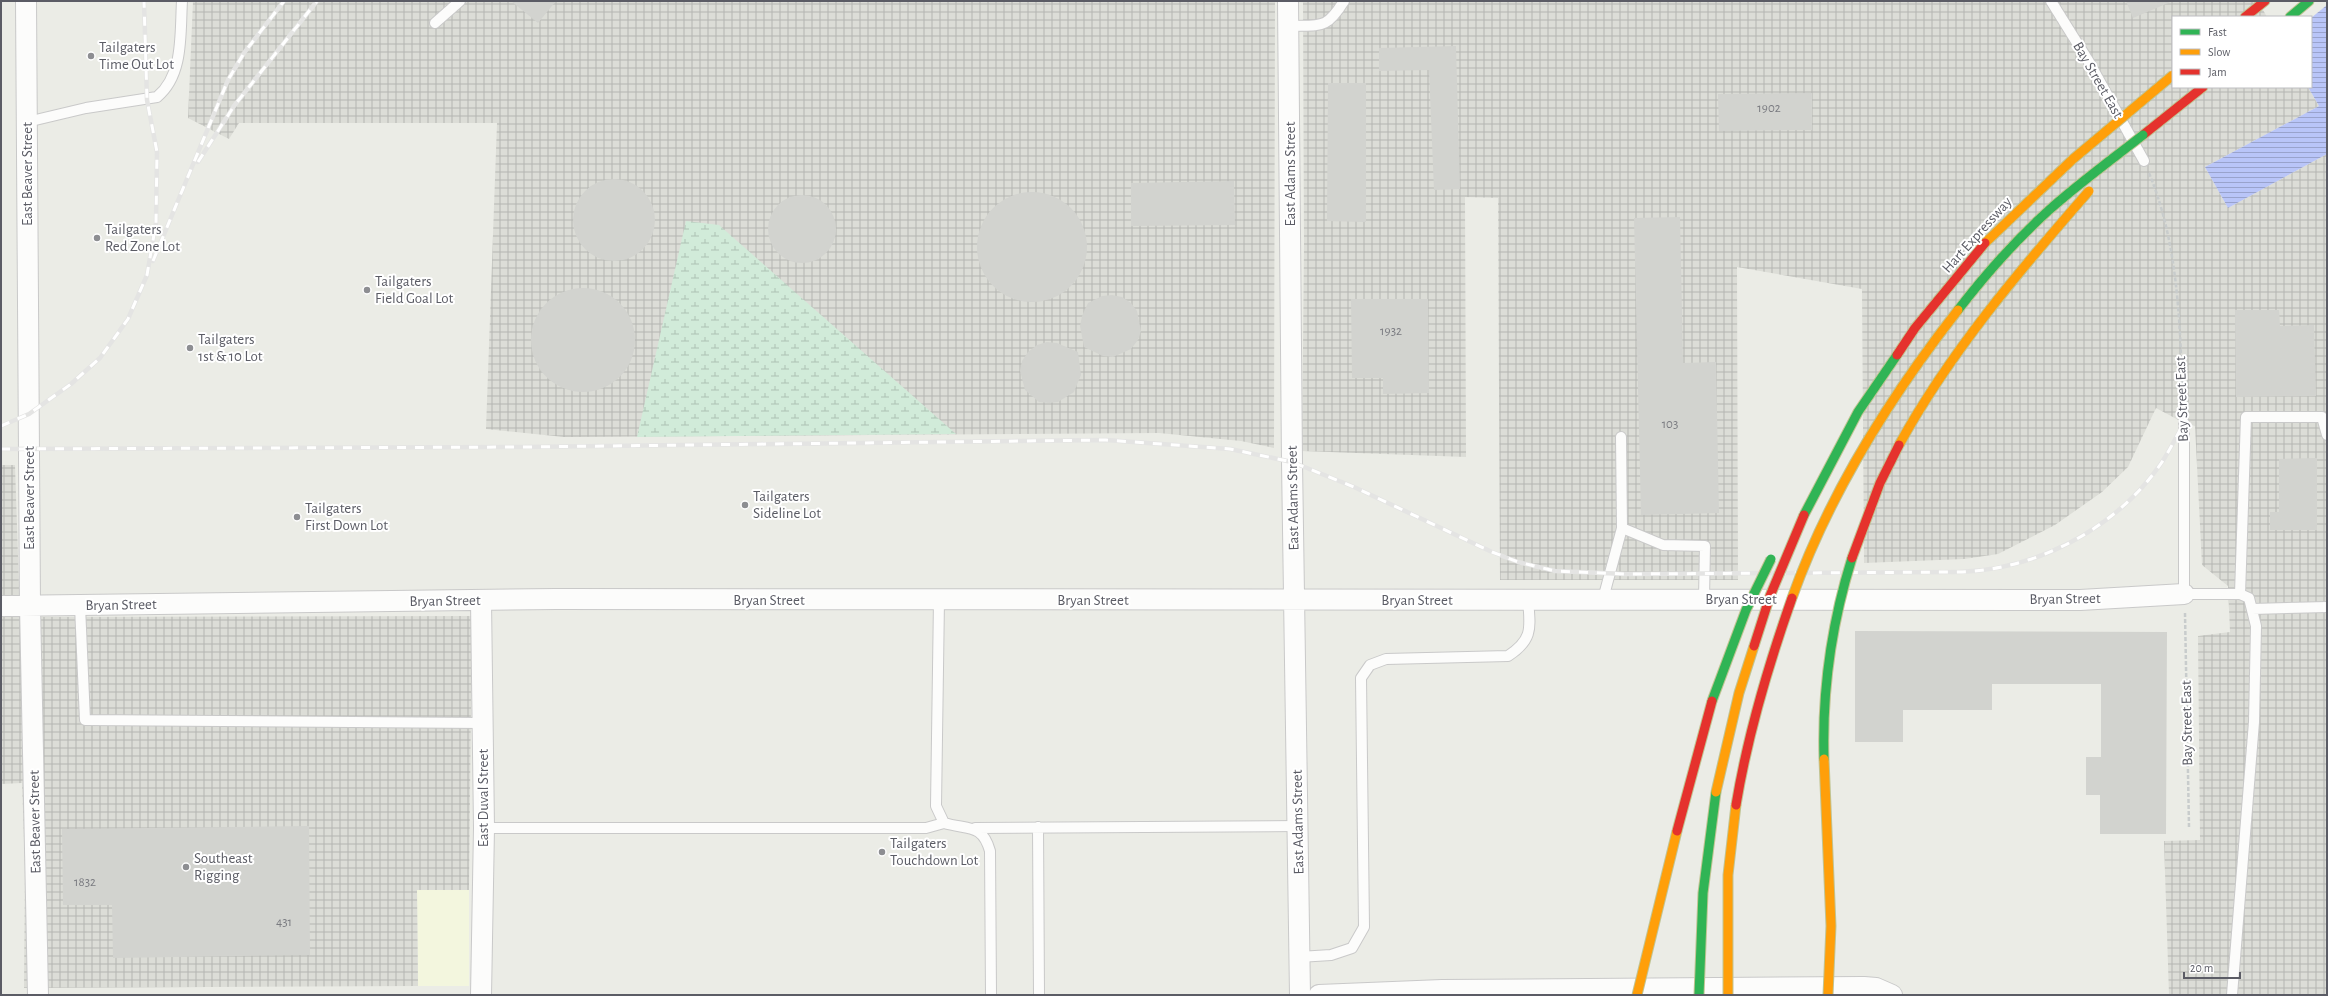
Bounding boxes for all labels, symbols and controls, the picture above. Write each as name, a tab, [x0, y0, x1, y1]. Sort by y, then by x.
legend	[2172, 16, 2312, 88]
text: Fast	[2208, 26, 2227, 38]
street label: Bay Street East	[2070, 39, 2126, 121]
place label: Tailgaters Time Out Lot	[99, 40, 174, 72]
text: Slow	[2208, 46, 2230, 58]
marker: Tailgaters Time Out Lot	[86, 51, 96, 61]
text: Jam	[2208, 66, 2227, 78]
house number: 1902	[1757, 102, 1781, 115]
street label: East Adams Street	[1283, 121, 1298, 226]
street label: East Beaver Street	[20, 122, 35, 226]
street label: Hart Expressway	[1939, 194, 2015, 276]
place label: Tailgaters Red Zone Lot	[105, 222, 180, 254]
marker: Tailgaters Red Zone Lot	[92, 233, 102, 243]
place label: Tailgaters Field Goal Lot	[375, 274, 454, 306]
marker: Tailgaters Field Goal Lot	[362, 285, 372, 295]
house number: 1932	[1380, 325, 1402, 338]
place label: Tailgaters 1st & 10 Lot	[198, 332, 263, 364]
marker: Tailgaters 1st & 10 Lot	[185, 343, 195, 353]
street label: Bay Street East	[2173, 356, 2191, 442]
house number: 103	[1662, 418, 1678, 431]
street label: East Adams Street	[1285, 445, 1301, 551]
street label: East Beaver Street	[22, 446, 37, 550]
place label: Tailgaters Sideline Lot	[753, 489, 821, 521]
marker: Tailgaters Sideline Lot	[740, 500, 750, 510]
place label: Tailgaters First Down Lot	[305, 501, 388, 533]
marker: Tailgaters First Down Lot	[292, 512, 302, 522]
street label: Bryan Street	[2029, 591, 2101, 607]
street label: Bryan Street	[1705, 592, 1777, 607]
street label: Bryan Street	[409, 593, 481, 609]
street label: Bryan Street	[733, 593, 805, 608]
street label: Bryan Street	[1057, 593, 1129, 608]
street label: Bryan Street	[1381, 593, 1453, 608]
street label: Bryan Street	[85, 597, 157, 613]
street label: Bay Street East	[2179, 680, 2195, 766]
street label: East Duval Street	[476, 749, 491, 847]
street label: East Adams Street	[1290, 769, 1306, 875]
street label: East Beaver Street	[27, 770, 43, 874]
place label: Tailgaters Touchdown Lot	[890, 836, 979, 868]
marker: Tailgaters Touchdown Lot	[877, 847, 887, 857]
place label: Southeast Rigging	[194, 851, 253, 883]
marker: Southeast Rigging	[181, 862, 191, 872]
house number: 1832	[74, 876, 96, 889]
house number: 431	[276, 916, 292, 929]
scale bar	[2184, 954, 2240, 980]
text: 20 m	[2190, 962, 2213, 974]

